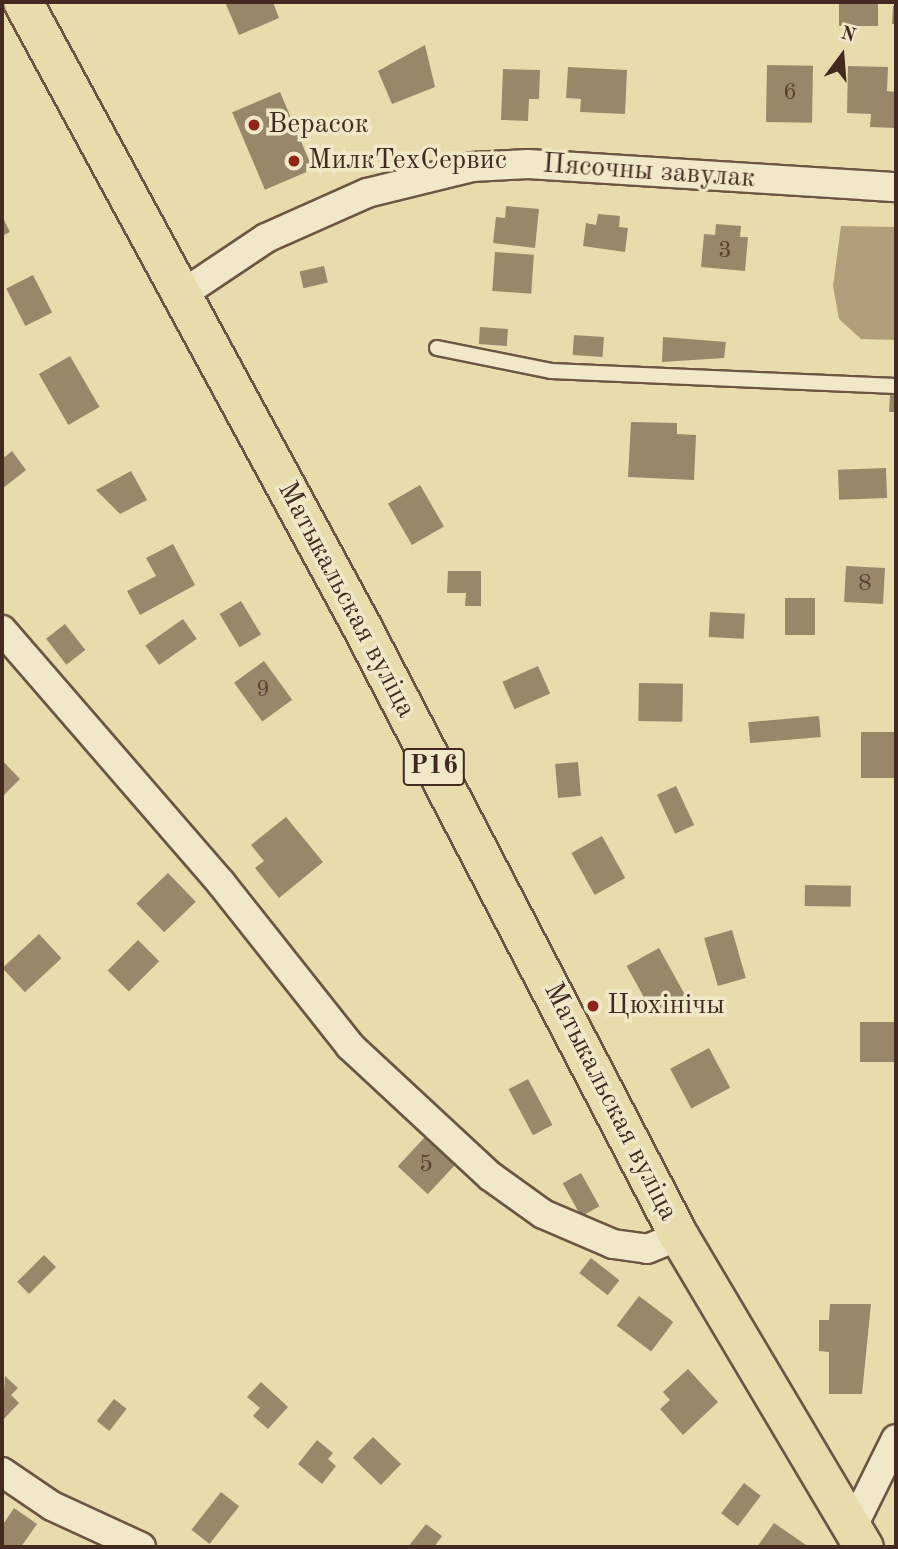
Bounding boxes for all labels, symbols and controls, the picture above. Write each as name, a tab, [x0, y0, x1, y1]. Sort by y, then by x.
north arrow	[807, 21, 877, 91]
text: N	[838, 24, 858, 46]
house number: 6	[783, 80, 797, 108]
place label: Верасок	[268, 108, 369, 142]
marker: Верасок	[246, 117, 262, 133]
place label: МилкТехСервис	[308, 144, 507, 178]
street label: Пясочны завулак	[542, 148, 756, 196]
marker: МилкТехСервис	[286, 153, 302, 169]
house number: 3	[718, 238, 732, 266]
street label: Матыкальская вуліца	[270, 476, 422, 724]
house number: 8	[858, 571, 872, 599]
house number: 9	[256, 677, 270, 705]
road number: Р16	[402, 744, 466, 790]
street label: Матыкальская вуліца	[535, 977, 685, 1227]
place label: Цюхінічы	[607, 989, 725, 1023]
marker: Цюхінічы	[585, 998, 601, 1014]
house number: 5	[419, 1152, 433, 1180]

